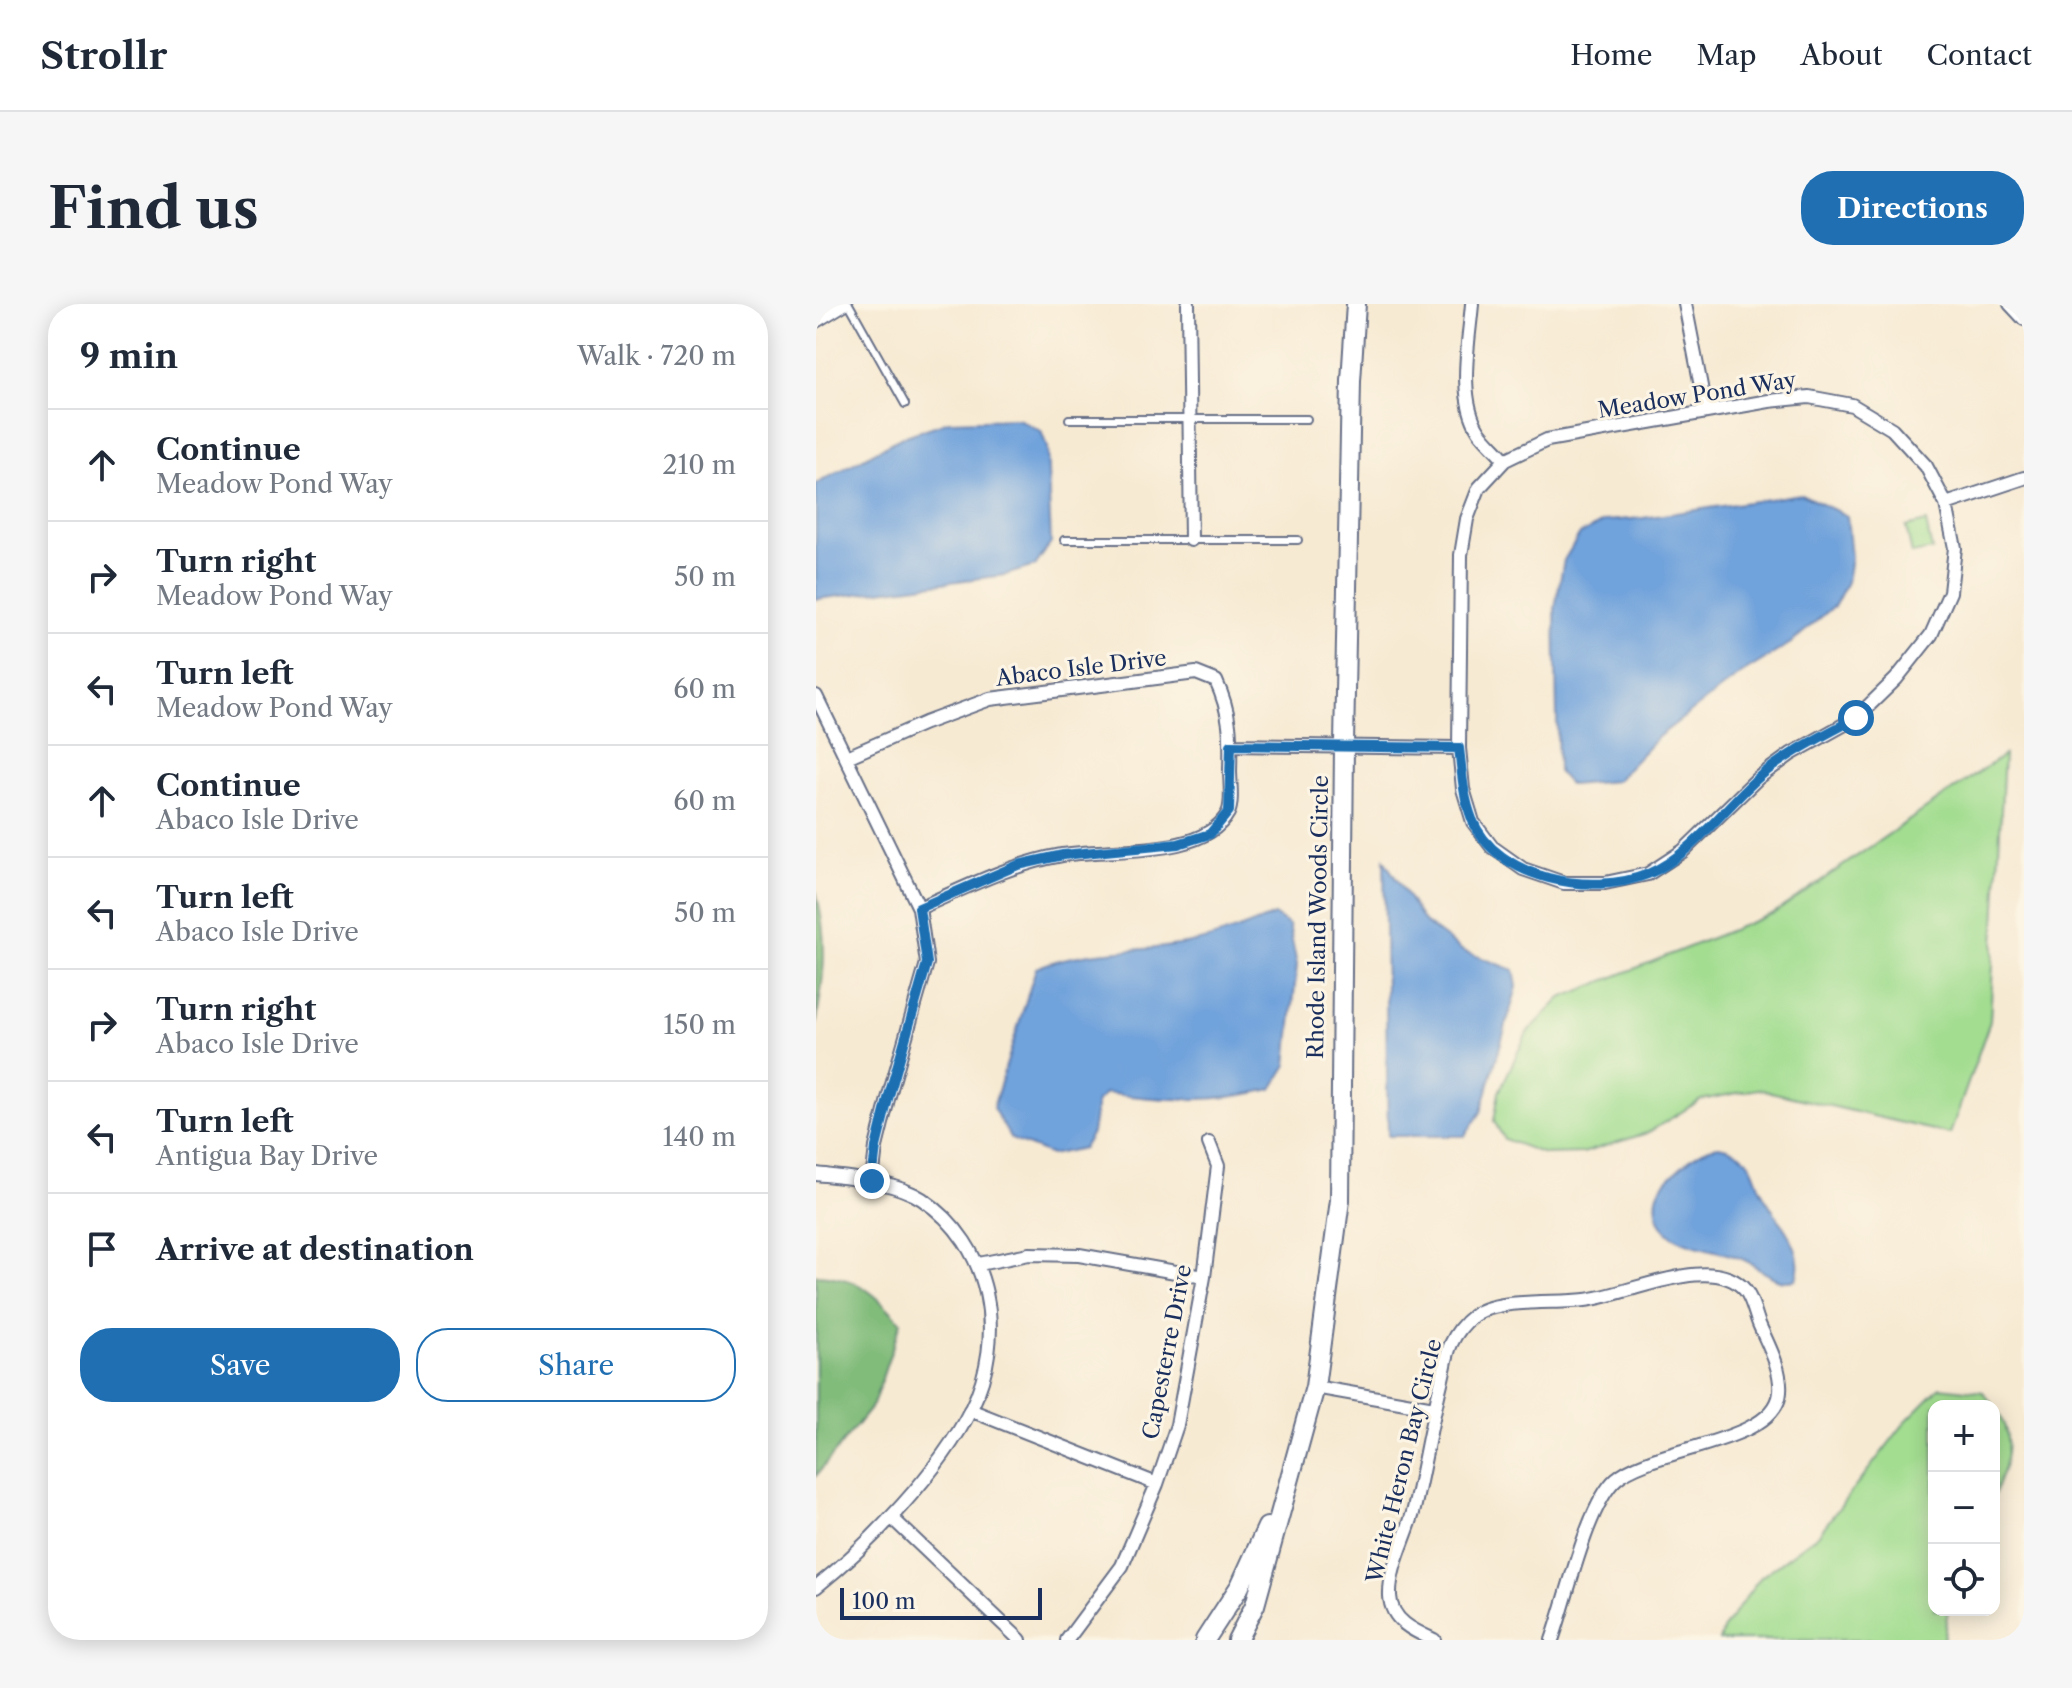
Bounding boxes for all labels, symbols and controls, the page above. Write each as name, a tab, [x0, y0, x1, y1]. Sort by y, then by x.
text: Strollr	[40, 32, 167, 79]
text: Home	[1570, 38, 1652, 72]
text: Map	[1696, 38, 1756, 72]
text: About	[1800, 38, 1882, 72]
text: Contact	[1926, 38, 2032, 72]
button: Directions	[1801, 171, 2024, 245]
text: Find us	[48, 174, 259, 243]
text: 9 min	[80, 335, 178, 377]
text: Walk · 720 m	[577, 340, 736, 372]
street label: Meadow Pond Way	[1596, 366, 1799, 424]
text: Continue	[156, 431, 301, 468]
icon: ahead	[80, 443, 124, 487]
text: 210 m	[663, 449, 736, 481]
text: Meadow Pond Way	[156, 468, 393, 500]
text: Turn right	[156, 543, 316, 580]
icon: right	[80, 555, 124, 599]
text: 50 m	[674, 561, 736, 593]
text: Meadow Pond Way	[156, 580, 393, 612]
street label: Abaco Isle Drive	[993, 644, 1168, 692]
text: Turn left	[156, 655, 293, 692]
icon: left	[80, 667, 124, 711]
text: 60 m	[673, 673, 736, 705]
text: Meadow Pond Way	[156, 692, 393, 724]
route start	[1838, 700, 1874, 736]
text: Continue	[156, 767, 301, 804]
street label: Rhode Island Woods Circle	[1302, 775, 1334, 1059]
icon: ahead	[80, 779, 124, 823]
text: 60 m	[673, 785, 736, 817]
text: Abaco Isle Drive	[156, 804, 359, 836]
text: Turn left	[156, 879, 293, 916]
icon: left	[80, 891, 124, 935]
text: 50 m	[674, 897, 736, 929]
text: Abaco Isle Drive	[156, 916, 359, 948]
text: Turn right	[156, 991, 316, 1028]
icon: right	[80, 1003, 124, 1047]
text: 150 m	[663, 1009, 736, 1041]
text: Abaco Isle Drive	[156, 1028, 359, 1060]
text: Turn left	[156, 1103, 293, 1140]
icon: left	[80, 1115, 124, 1159]
text: 140 m	[662, 1121, 736, 1153]
text: Antigua Bay Drive	[156, 1140, 378, 1172]
route end	[854, 1163, 890, 1199]
icon: arrive	[80, 1227, 124, 1271]
text: Arrive at destination	[156, 1231, 474, 1268]
street label: Capesterre Drive	[1137, 1262, 1197, 1442]
button: Save	[80, 1328, 400, 1402]
button: Share	[416, 1328, 736, 1402]
street label: White Heron Bay Circle	[1360, 1336, 1447, 1587]
map controls	[1928, 1400, 2000, 1616]
button: +	[1928, 1400, 2000, 1472]
button: −	[1928, 1472, 2000, 1544]
button: locate	[1928, 1544, 2000, 1616]
scale bar	[840, 1584, 1042, 1620]
text: 100 m	[852, 1588, 915, 1615]

